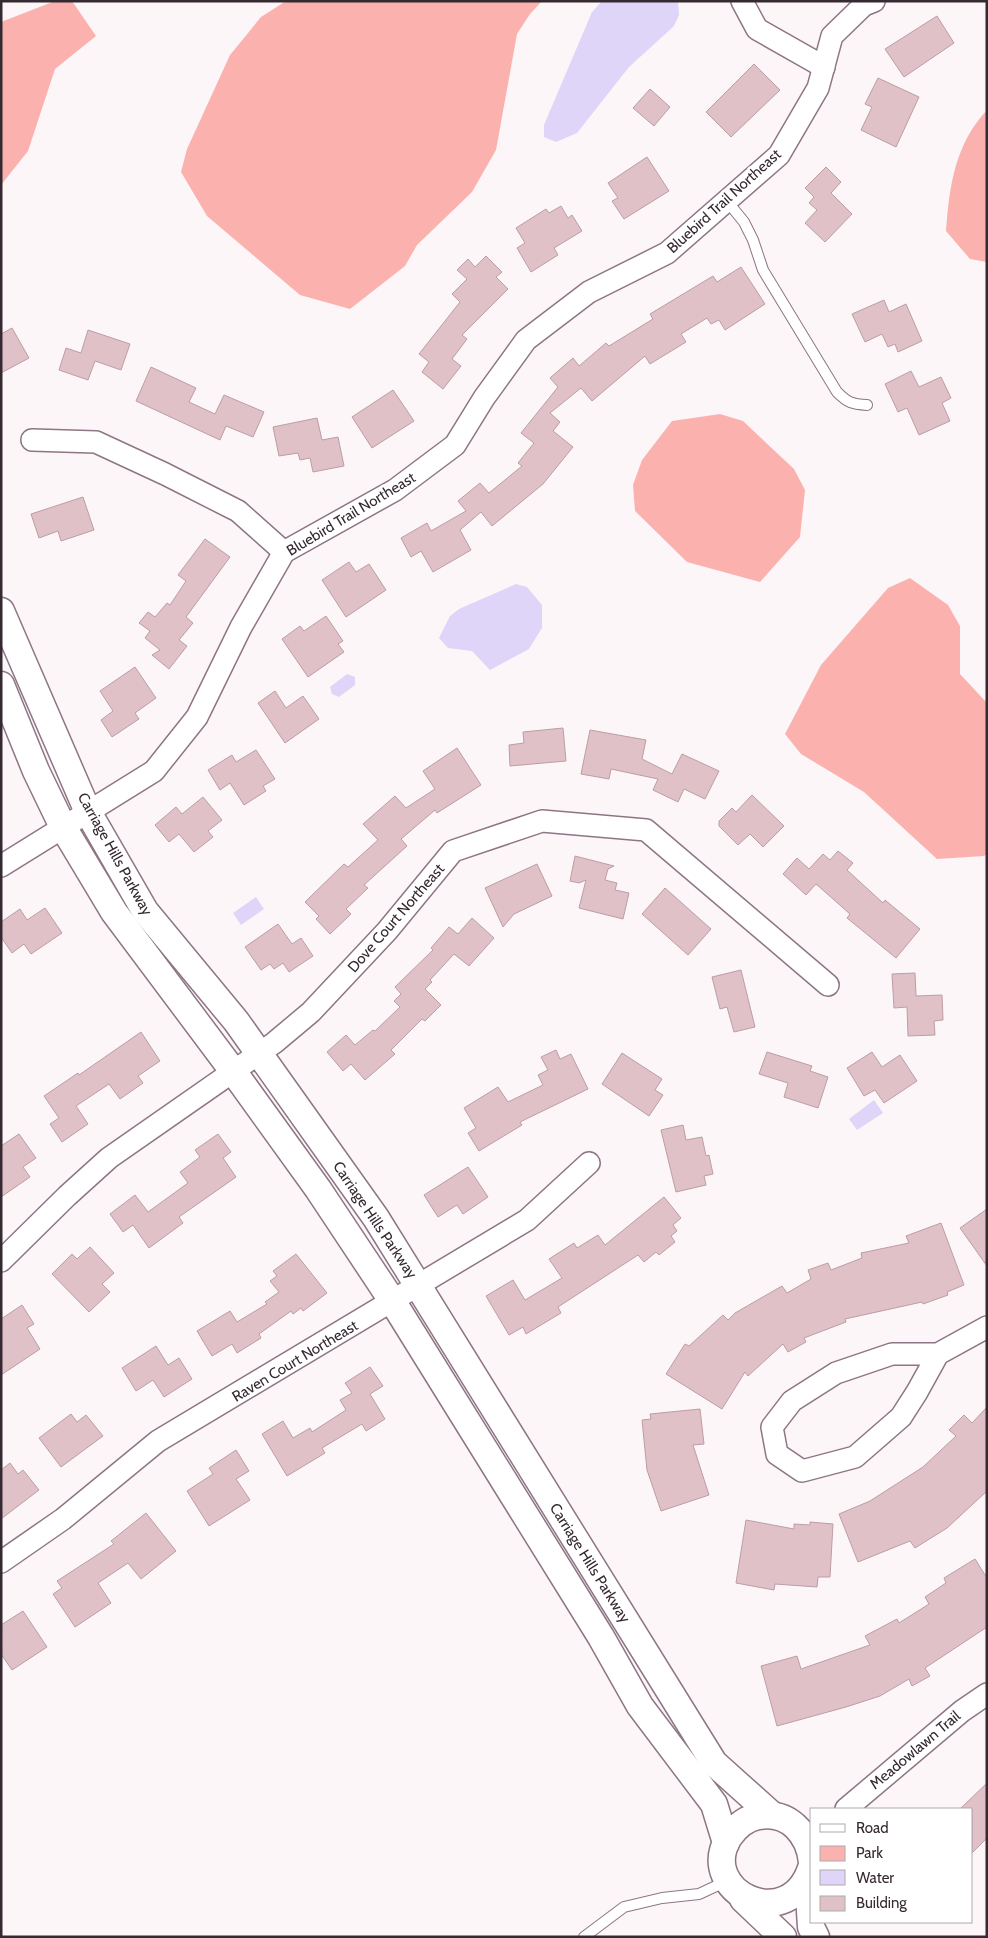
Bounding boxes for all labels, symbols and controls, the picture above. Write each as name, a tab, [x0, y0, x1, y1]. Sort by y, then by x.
street label: Bluebird Trail Northeast	[663, 145, 785, 257]
street label: Bluebird Trail Northeast	[283, 468, 419, 560]
street label: Carriage Hills Parkway	[74, 790, 156, 919]
street label: Dove Court Northeast	[344, 860, 448, 976]
street label: Carriage Hills Parkway	[329, 1158, 421, 1282]
street label: Raven Court Northeast	[229, 1316, 361, 1406]
street label: Carriage Hills Parkway	[546, 1500, 634, 1626]
street label: Meadowlawn Trail	[866, 1707, 964, 1793]
legend	[810, 1808, 973, 1923]
text: Road	[856, 1819, 889, 1837]
text: Park	[856, 1844, 883, 1862]
text: Water	[856, 1869, 894, 1887]
text: Building	[856, 1894, 907, 1912]

